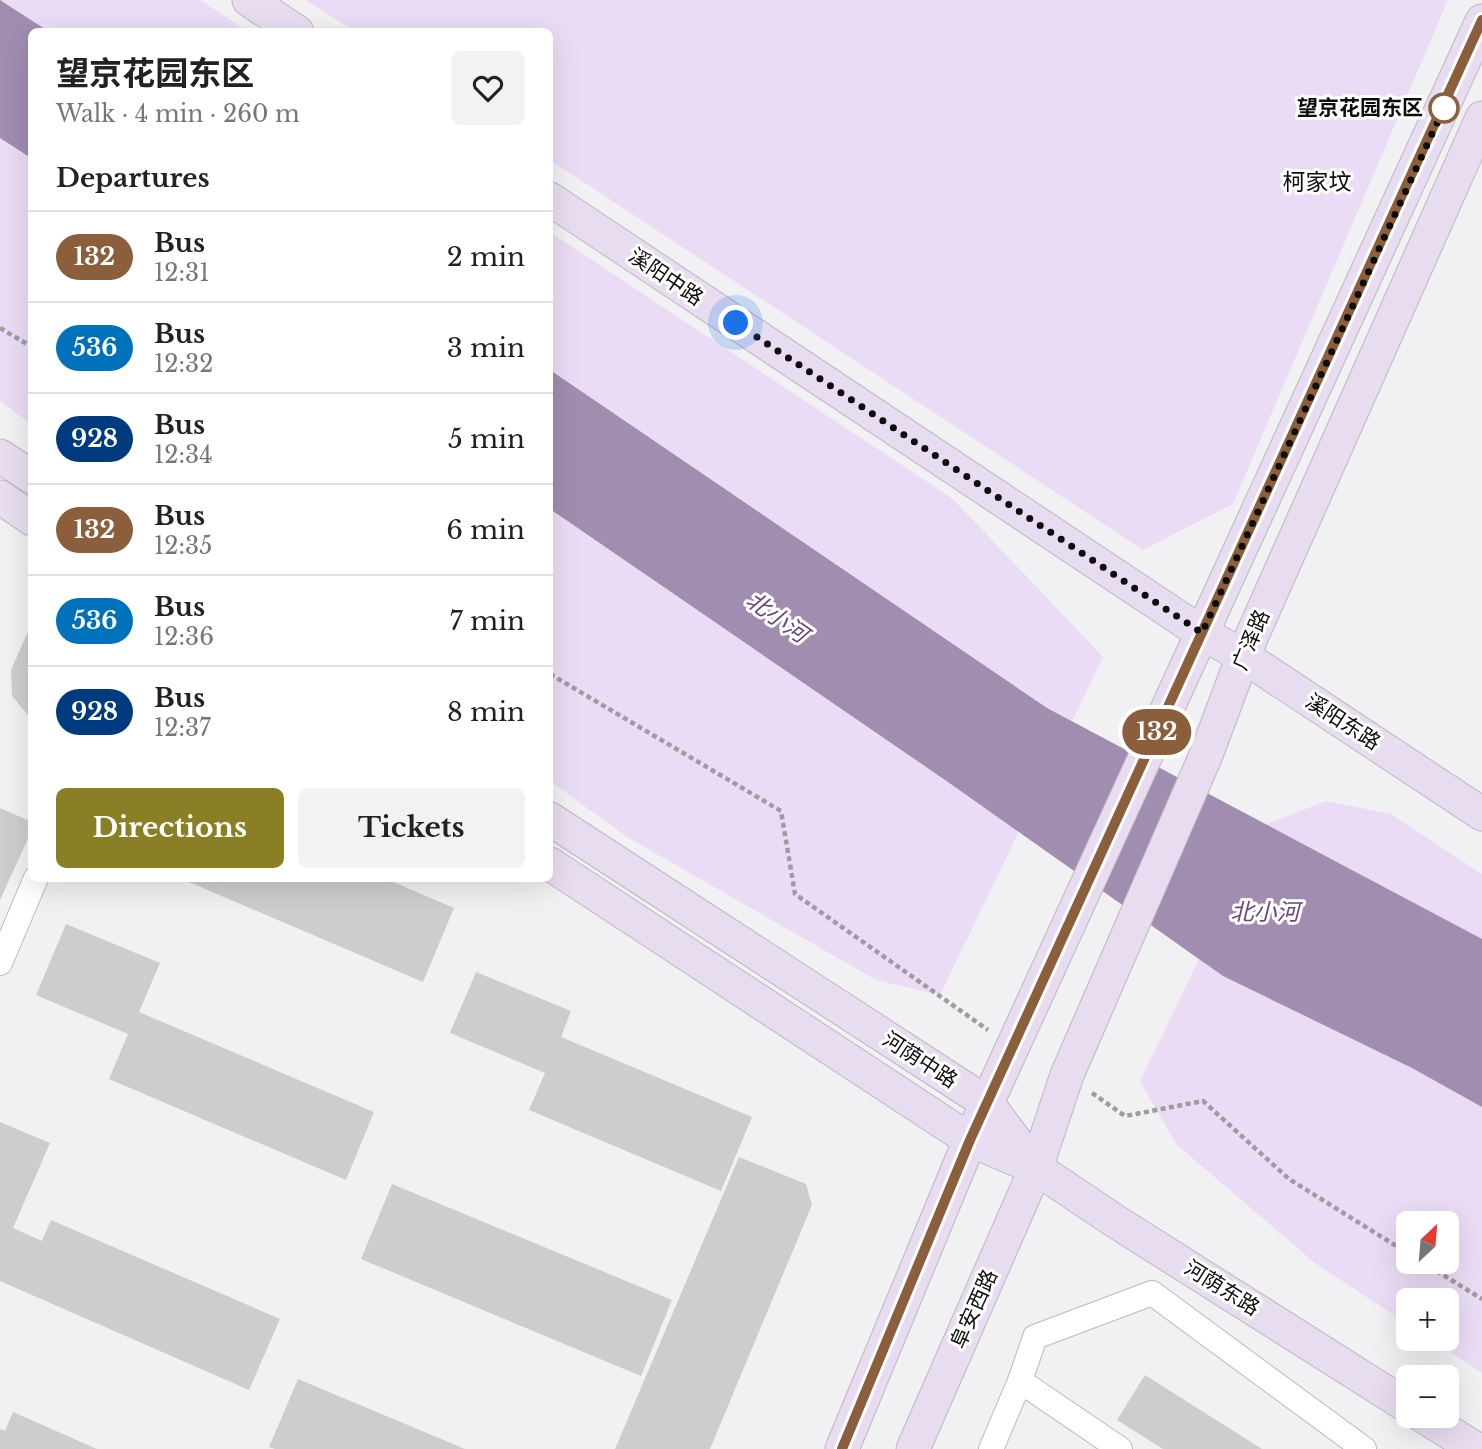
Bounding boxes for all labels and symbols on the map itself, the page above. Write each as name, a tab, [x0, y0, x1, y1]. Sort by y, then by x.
marker: 望京花园东区	[1429, 93, 1459, 123]
place label: 望京花园东区	[1297, 95, 1423, 121]
district label: 柯家坟	[1283, 168, 1352, 196]
street label: 溪阳中路	[624, 243, 708, 311]
your location	[718, 305, 753, 340]
water label: 北小河	[741, 586, 817, 651]
street label: 广泽路	[1227, 606, 1275, 674]
street label: 溪阳东路	[1301, 688, 1385, 756]
line badge: 132	[1117, 709, 1197, 755]
water label: 北小河	[1231, 898, 1304, 926]
street label: 河荫中路	[878, 1026, 962, 1094]
north arrow	[1396, 1211, 1460, 1274]
street label: 河荫东路	[1179, 1255, 1265, 1321]
street label: 阜安西路	[945, 1265, 1003, 1353]

